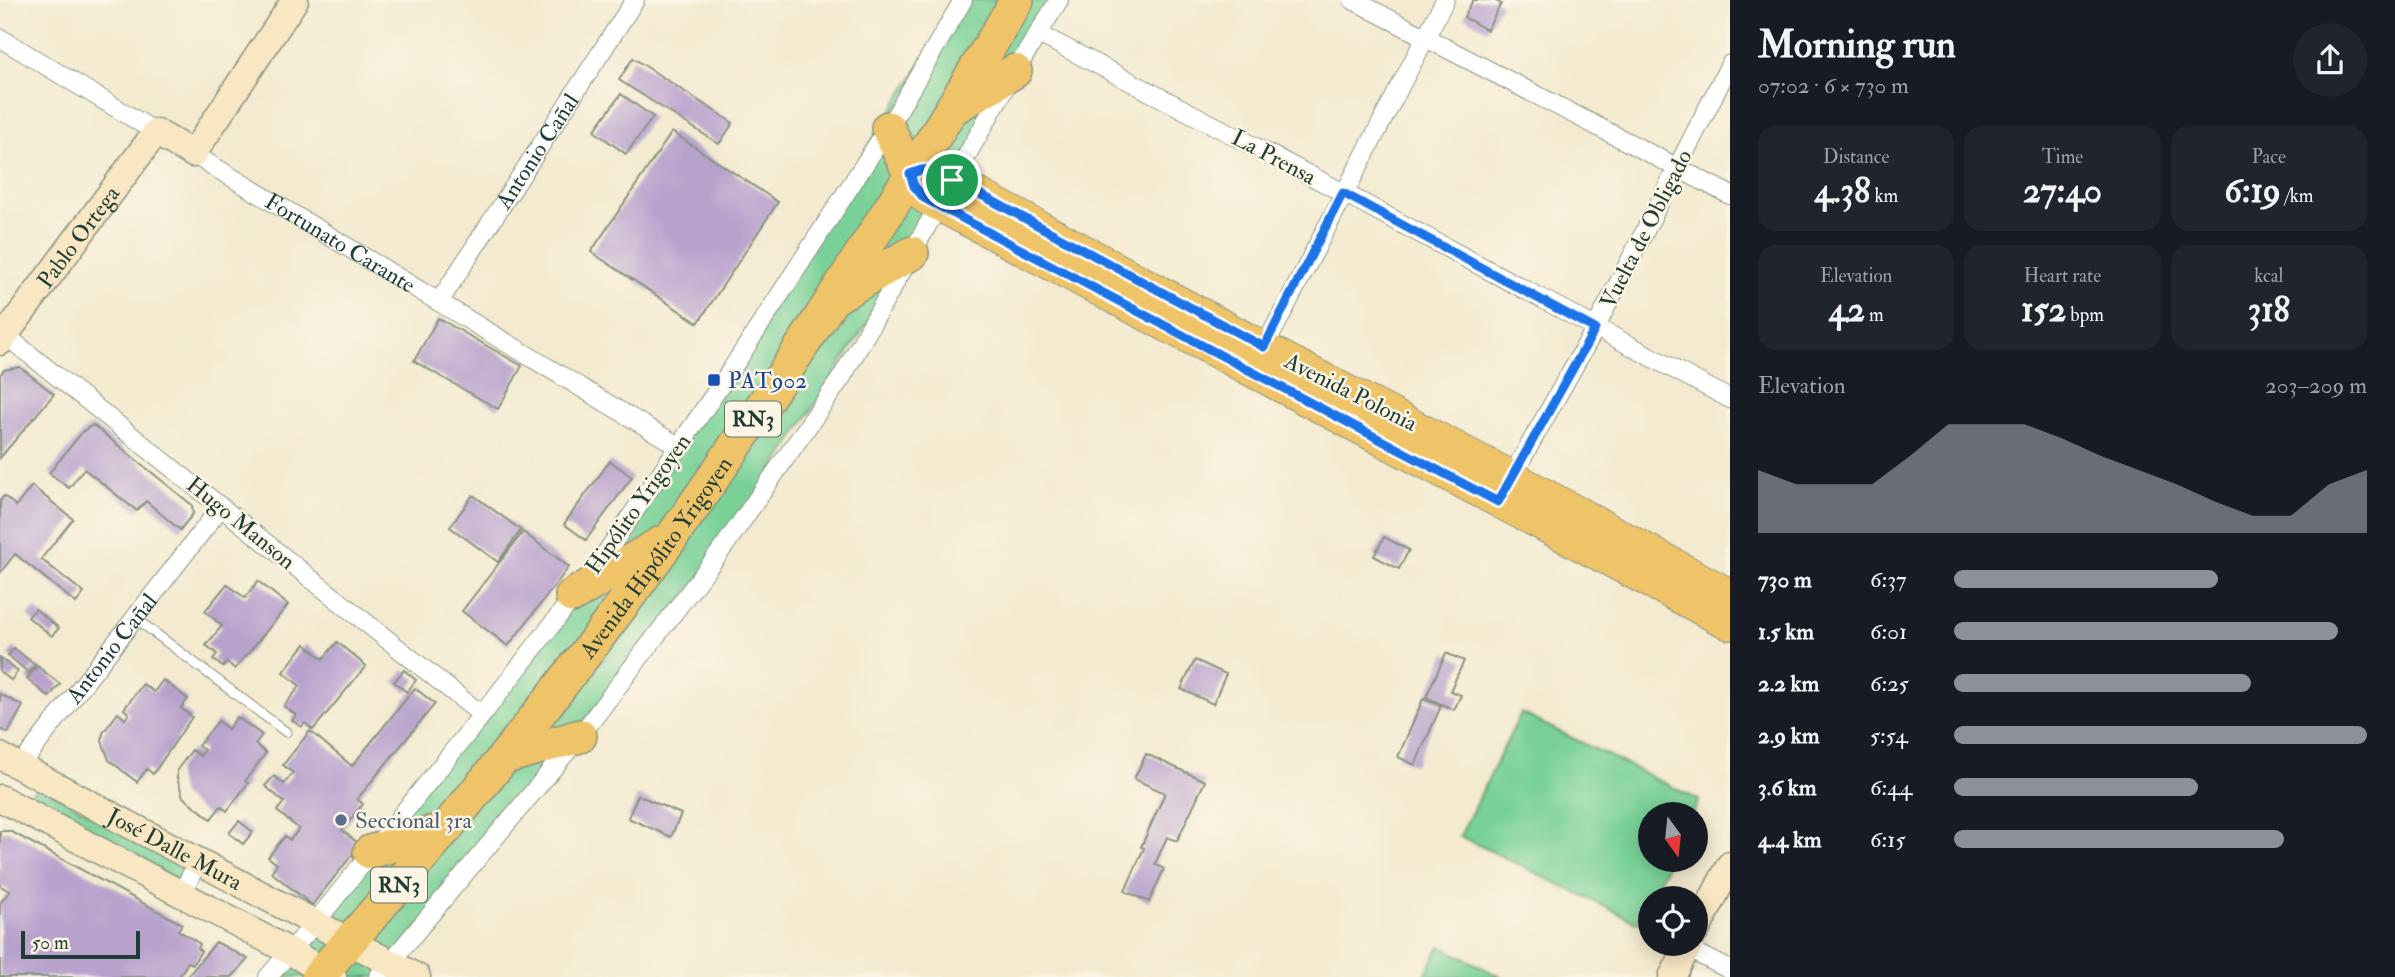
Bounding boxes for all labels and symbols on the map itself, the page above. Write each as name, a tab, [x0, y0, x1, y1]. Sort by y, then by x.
street label: Antonio Cañal	[488, 88, 585, 215]
street label: La Prensa	[1227, 123, 1322, 192]
street label: Vuelta de Obligado	[1593, 145, 1699, 313]
pin	[922, 150, 982, 210]
street label: Pablo Ortega	[31, 179, 126, 294]
street label: Fortunato Carante	[260, 186, 421, 299]
street label: Avenida Polonia	[1279, 346, 1423, 438]
place label: PAT902	[728, 366, 807, 395]
marker: PAT902	[706, 372, 722, 388]
road number: RN3	[725, 402, 781, 436]
street label: Hipólito Yrigoyen	[579, 428, 698, 580]
street label: Avenida Hipólito Yrigoyen	[572, 451, 738, 665]
street label: Hugo Manson	[181, 470, 302, 576]
street label: Antonio Cañal	[59, 587, 163, 710]
street label: José Dalle Mura	[102, 801, 248, 897]
north arrow	[1638, 802, 1708, 872]
place label: Seccional 3ra	[355, 806, 472, 835]
marker: Seccional 3ra	[333, 812, 349, 828]
road number: RN3	[371, 868, 427, 903]
scale bar	[21, 928, 140, 960]

